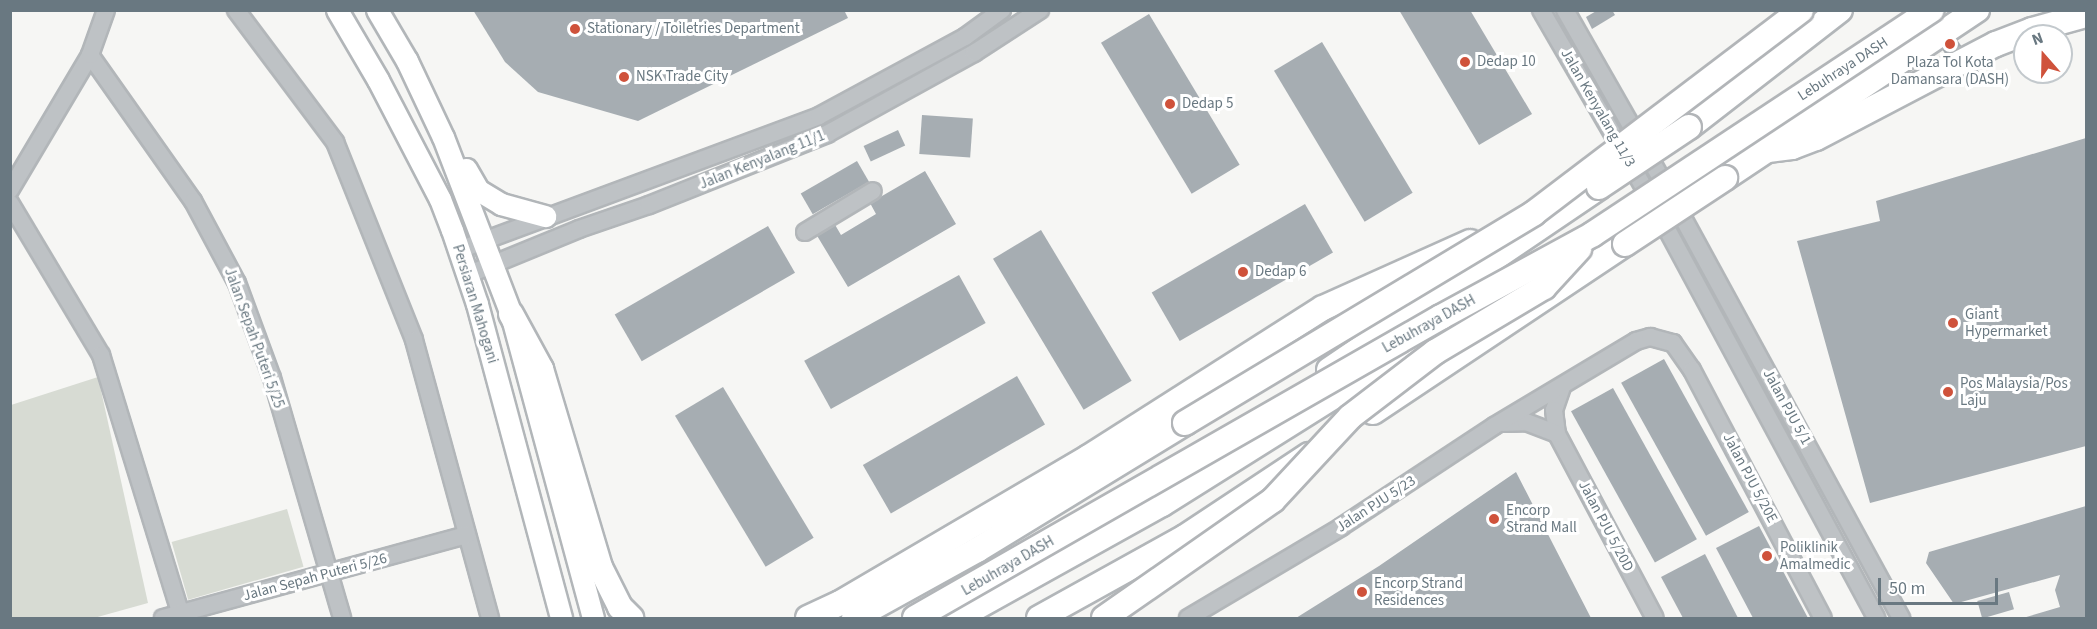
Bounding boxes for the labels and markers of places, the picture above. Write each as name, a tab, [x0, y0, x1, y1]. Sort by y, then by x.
place label: Stationary / Toiletries Department	[587, 20, 800, 38]
marker: Stationary / Toiletries Department	[568, 22, 582, 36]
marker: Plaza Tol Kota Damansara (DASH)	[1943, 37, 1957, 51]
place label: Dedap 10	[1477, 53, 1536, 71]
place label: Plaza Tol Kota Damansara (DASH)	[1891, 53, 2009, 88]
marker: Dedap 10	[1458, 55, 1472, 69]
place label: NSK Trade City	[636, 68, 728, 86]
marker: NSK Trade City	[617, 70, 631, 84]
place label: Dedap 5	[1182, 95, 1233, 113]
marker: Dedap 5	[1163, 97, 1177, 111]
place label: Dedap 6	[1255, 263, 1306, 281]
marker: Dedap 6	[1236, 265, 1250, 279]
place label: Giant Hypermarket	[1965, 305, 2047, 340]
marker: Giant Hypermarket	[1946, 316, 1960, 330]
place label: Pos Malaysia/Pos Laju	[1960, 374, 2068, 409]
marker: Pos Malaysia/Pos Laju	[1941, 385, 1955, 399]
place label: Encorp Strand Mall	[1506, 501, 1577, 536]
marker: Encorp Strand Mall	[1487, 512, 1501, 526]
place label: Poliklinik Amalmedic	[1780, 538, 1851, 573]
marker: Poliklinik Amalmedic	[1758, 547, 1776, 565]
place label: Encorp Strand Residences	[1374, 574, 1463, 609]
marker: Encorp Strand Residences	[1355, 585, 1369, 599]

